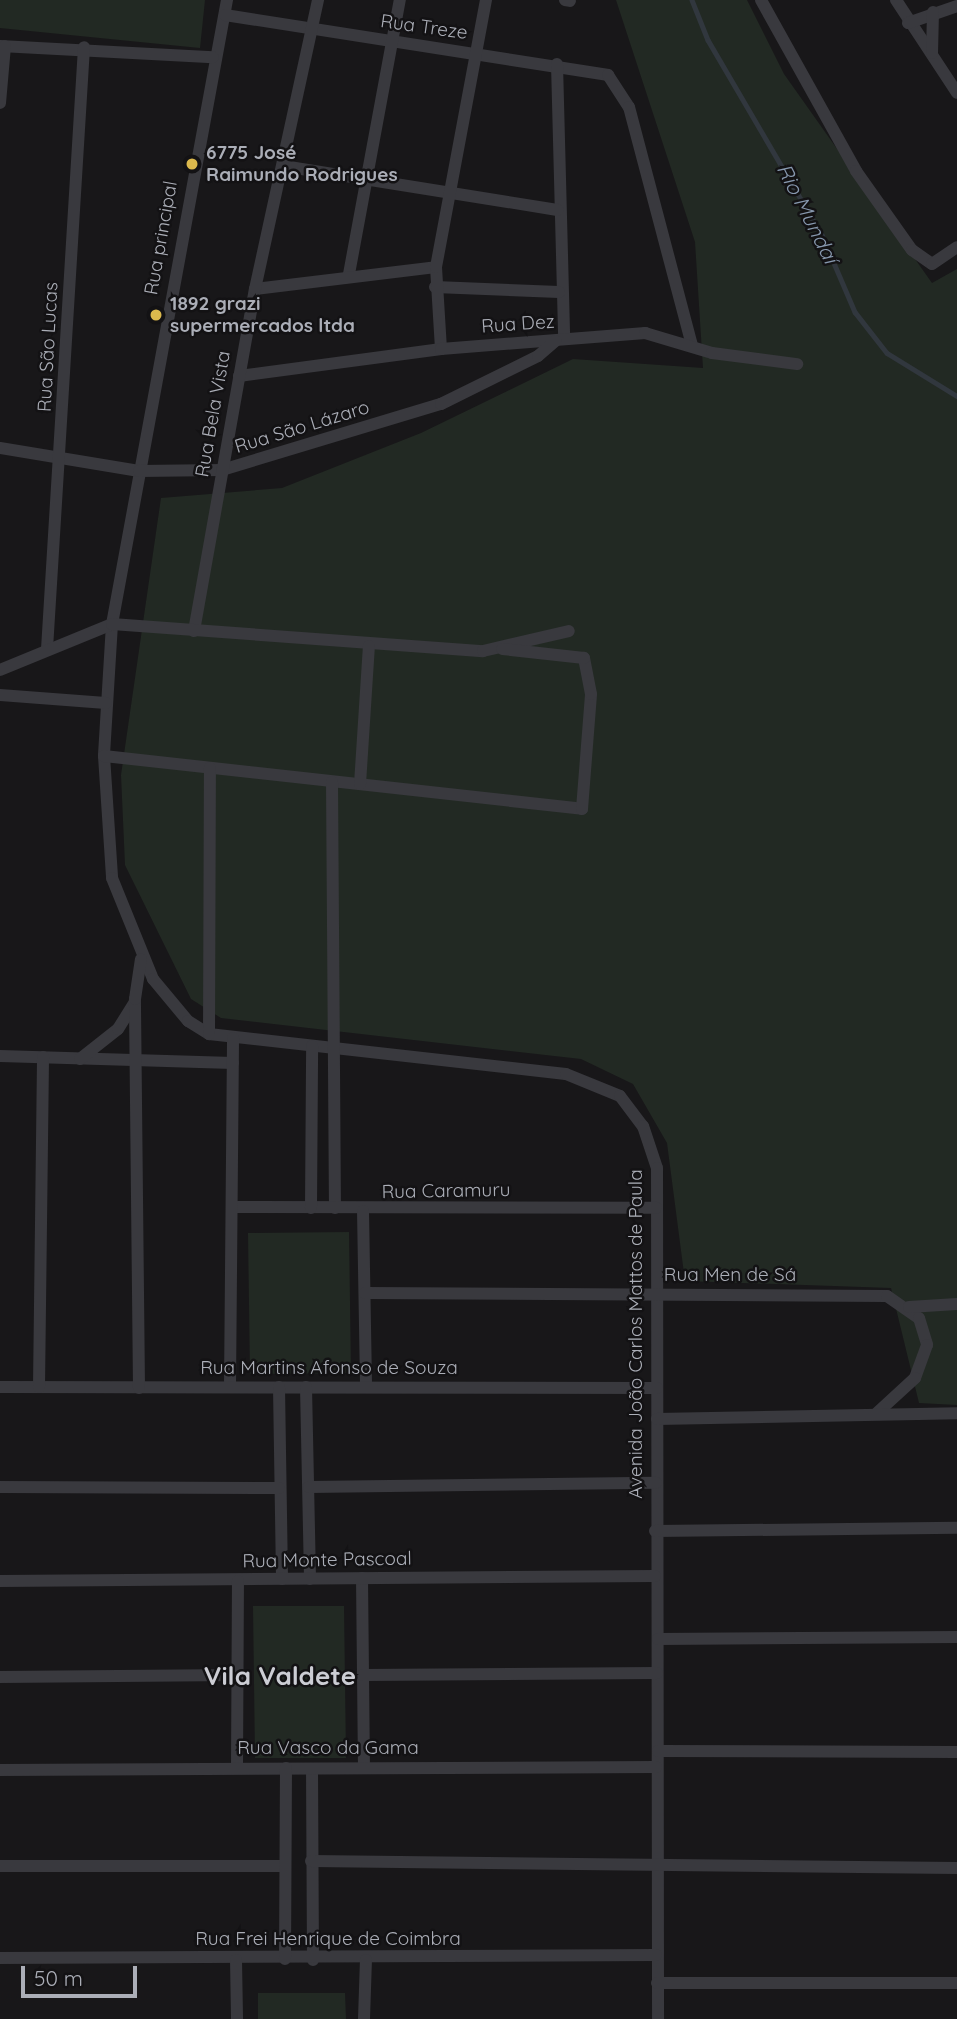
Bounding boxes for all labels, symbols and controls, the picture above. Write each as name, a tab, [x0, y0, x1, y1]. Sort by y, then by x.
street label: Rua Treze	[379, 10, 469, 44]
place label: 6775 José Raimundo Rodrigues	[206, 142, 398, 186]
marker: 6775 José Raimundo Rodrigues	[184, 156, 200, 172]
water label: Rio Mundaí	[772, 159, 844, 267]
street label: Rua principal	[140, 179, 182, 297]
street label: Rua São Lucas	[33, 281, 63, 413]
place label: 1892 grazi supermercados ltda	[170, 293, 355, 337]
marker: 1892 grazi supermercados ltda	[148, 307, 164, 323]
street label: Rua Dez	[480, 310, 556, 338]
street label: Rua Bela Vista	[191, 349, 235, 479]
street label: Rua São Lázaro	[232, 396, 372, 458]
street label: Avenida João Carlos Mattos de Paula	[625, 1169, 647, 1499]
street label: Rua Caramuru	[381, 1178, 511, 1204]
street label: Rua Men de Sá	[664, 1264, 796, 1286]
street label: Rua Martins Afonso de Souza	[200, 1357, 458, 1379]
street label: Rua Monte Pascoal	[242, 1547, 412, 1573]
district label: Vila Valdete	[204, 1660, 356, 1692]
street label: Rua Vasco da Gama	[237, 1737, 419, 1759]
street label: Rua Frei Henrique de Coimbra	[195, 1928, 461, 1950]
scale bar	[24, 1952, 140, 1996]
text: 50 m	[34, 1965, 83, 1991]

